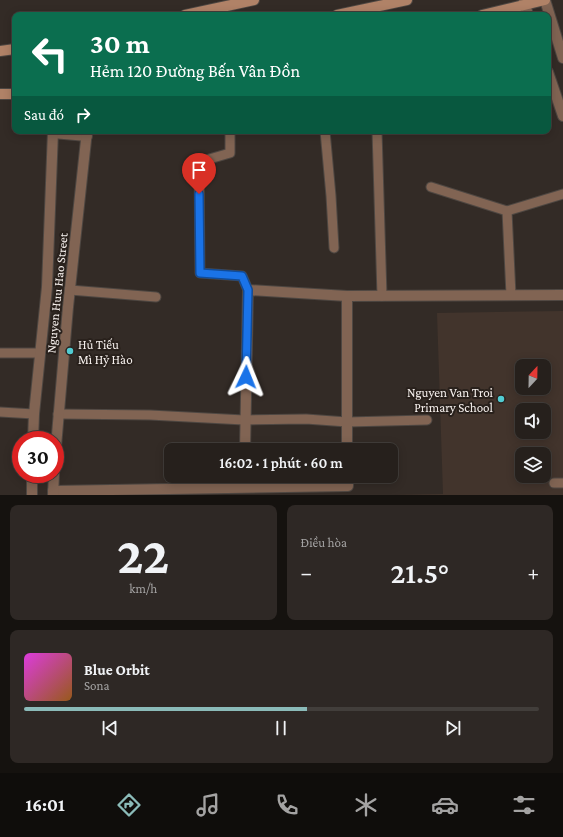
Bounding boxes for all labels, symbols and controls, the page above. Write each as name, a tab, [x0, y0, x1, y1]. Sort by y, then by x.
icon: left	[24, 28, 76, 80]
text: 30 m	[90, 28, 150, 59]
text: Hẻm 120 Đường Bến Vân Đồn	[90, 61, 300, 81]
icon: right	[72, 104, 94, 126]
text: Sau đó	[24, 107, 64, 123]
pin	[182, 153, 216, 194]
icon: arrive	[188, 159, 210, 181]
street label: Nguyen Huu Hao Street	[43, 231, 71, 354]
place label: Hủ Tiếu Mì Hỷ Hào	[78, 337, 133, 367]
marker: Hủ Tiếu Mì Hỷ Hào	[65, 346, 75, 356]
position arrow	[225, 356, 267, 398]
north arrow	[515, 359, 551, 395]
map controls	[515, 359, 551, 483]
place label: Nguyen Van Troi Primary School	[407, 385, 494, 415]
marker: Nguyen Van Troi Primary School	[496, 394, 506, 404]
button: sound	[515, 403, 551, 439]
speed limit sign: 30	[12, 431, 64, 483]
button: layers	[515, 447, 551, 483]
text: 16:02 · 1 phút · 60 m	[219, 455, 343, 471]
text: 22	[117, 526, 169, 584]
text: Điều hòa	[301, 535, 347, 550]
text: 21.5°	[390, 556, 449, 589]
text: −	[301, 560, 312, 585]
text: +	[527, 560, 539, 585]
text: km/h	[129, 581, 157, 596]
text: Blue Orbit	[84, 662, 150, 678]
text: Sona	[84, 678, 110, 693]
icon: previous	[99, 717, 121, 739]
icon: pause	[270, 717, 292, 739]
icon: next	[442, 717, 464, 739]
icon: directions	[115, 791, 143, 819]
icon: music	[194, 791, 222, 819]
icon: phone	[273, 791, 301, 819]
icon: climate	[352, 791, 380, 819]
icon: car	[431, 791, 459, 819]
icon: filters	[510, 791, 538, 819]
text: 16:01	[25, 795, 65, 815]

